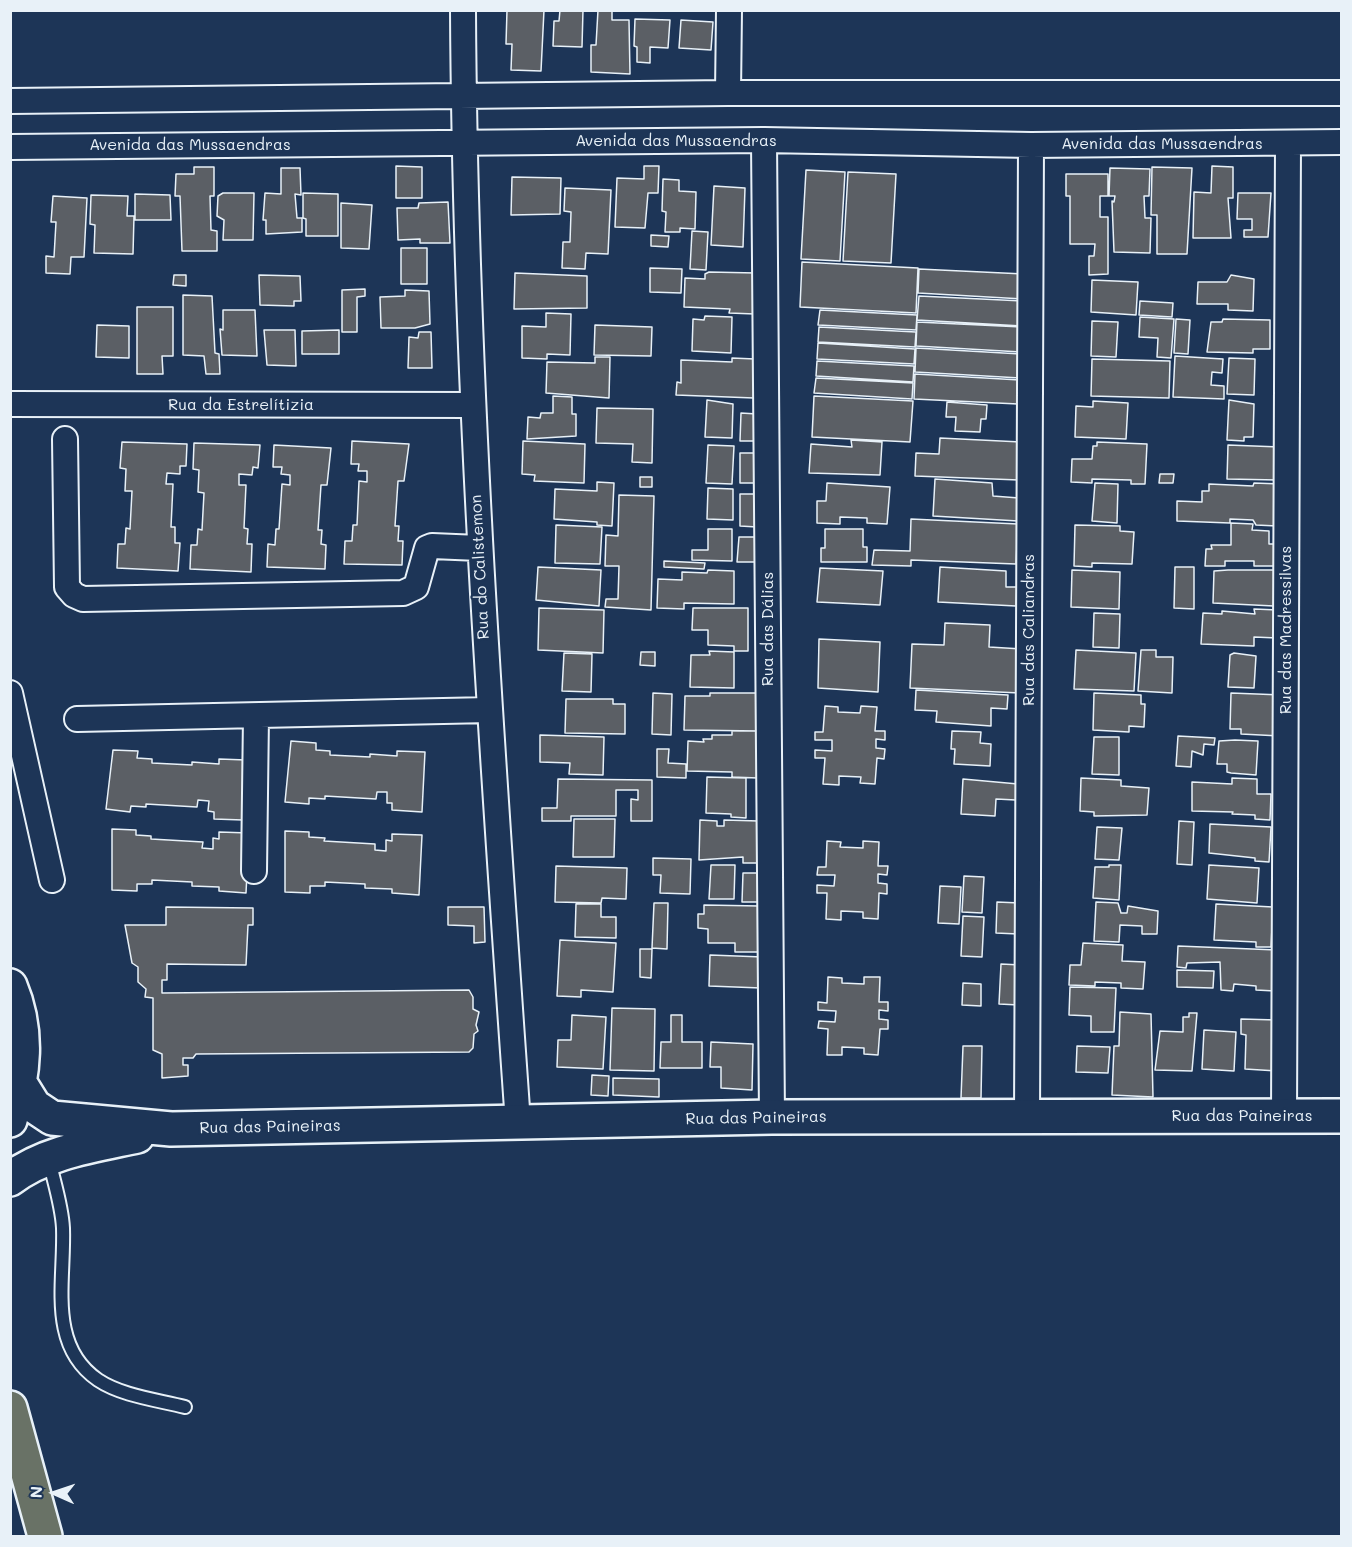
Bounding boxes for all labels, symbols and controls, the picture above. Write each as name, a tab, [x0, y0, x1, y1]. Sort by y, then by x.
street label: Avenida das Mussaendras	[575, 131, 777, 151]
street label: Avenida das Mussaendras	[1061, 134, 1263, 154]
street label: Avenida das Mussaendras	[89, 135, 291, 155]
street label: Rua da Estrelítizia	[168, 395, 314, 415]
street label: Rua do Calistemon	[467, 494, 493, 640]
street label: Rua das Madressilvas	[1276, 546, 1296, 714]
street label: Rua das Caliandras	[1019, 554, 1039, 706]
street label: Rua das Dálias	[758, 572, 778, 686]
street label: Rua das Paineiras	[1171, 1106, 1313, 1126]
street label: Rua das Paineiras	[685, 1107, 827, 1129]
street label: Rua das Paineiras	[199, 1116, 341, 1138]
north arrow	[24, 1463, 84, 1523]
text: N	[25, 1485, 46, 1499]

